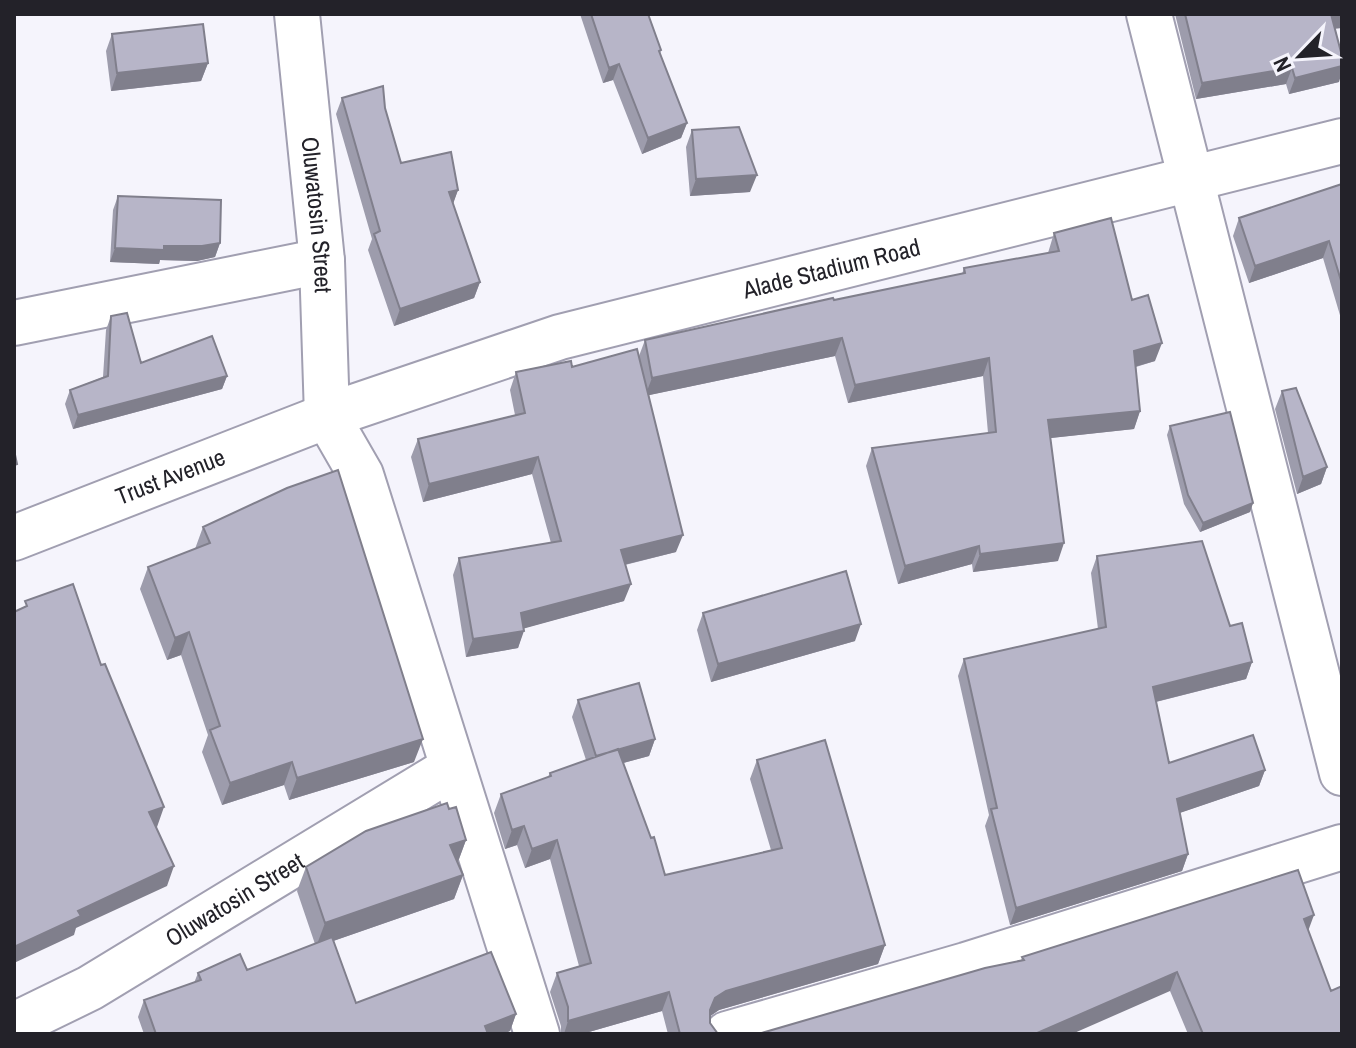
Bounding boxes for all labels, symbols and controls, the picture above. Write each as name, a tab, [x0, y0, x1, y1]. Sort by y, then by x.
north arrow	[1260, 16, 1340, 96]
text: N	[1266, 52, 1298, 77]
street label: Oluwatosin Street	[295, 135, 340, 294]
street label: Alade Stadium Road	[738, 230, 923, 306]
street label: Trust Avenue	[111, 440, 230, 512]
street label: Oluwatosin Street	[159, 845, 310, 953]

